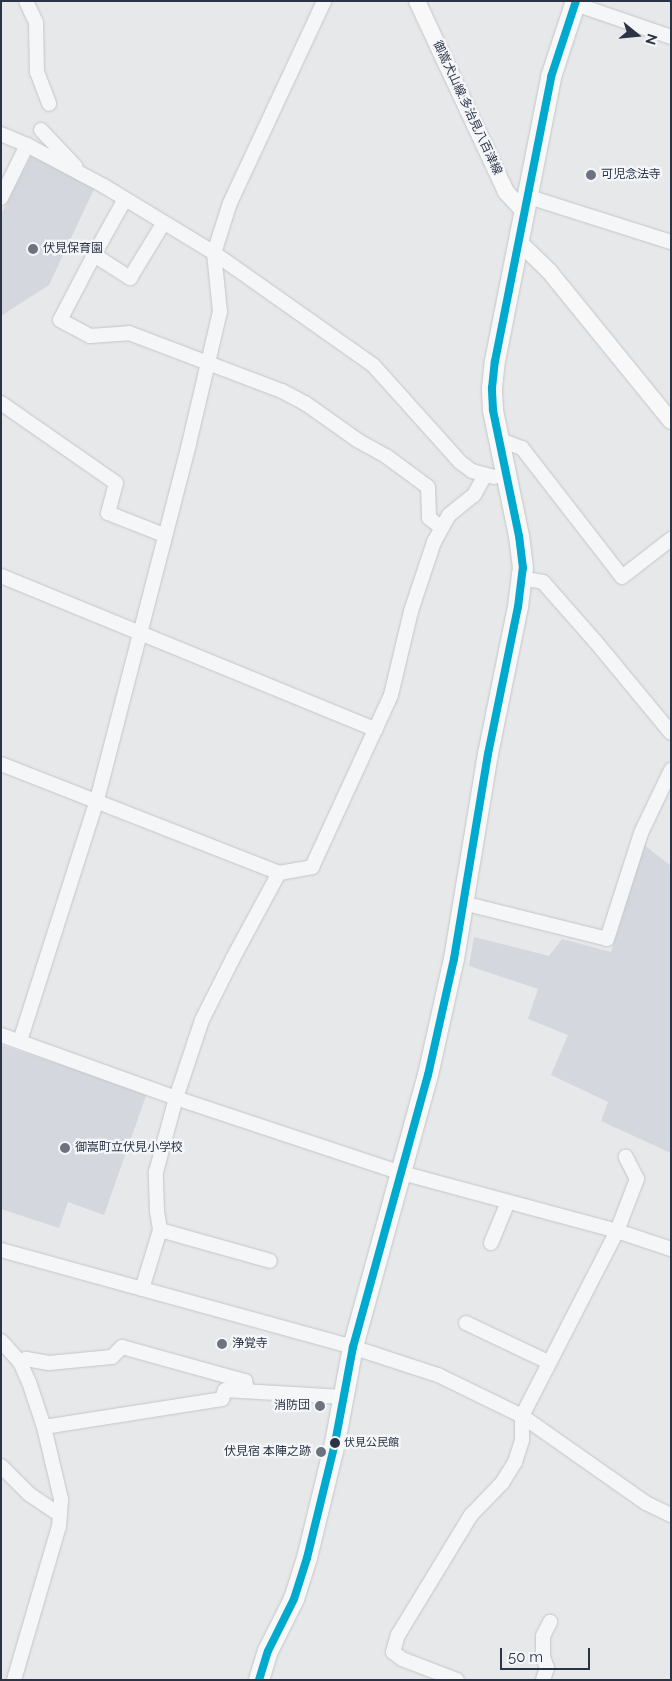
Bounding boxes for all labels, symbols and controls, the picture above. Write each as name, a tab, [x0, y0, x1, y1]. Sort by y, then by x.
north arrow	[612, 10, 662, 60]
text: N	[642, 32, 661, 47]
street label: 御嵩犬山線;多治見八百津線	[430, 39, 504, 177]
place label: 可児念法寺	[601, 168, 661, 182]
marker: 可児念法寺	[585, 169, 597, 181]
place label: 伏見保育園	[43, 242, 103, 256]
marker: 伏見保育園	[27, 243, 39, 255]
place label: 御嵩町立伏見小学校	[75, 1141, 183, 1155]
marker: 御嵩町立伏見小学校	[59, 1142, 71, 1154]
place label: 浄覚寺	[232, 1337, 268, 1351]
marker: 浄覚寺	[216, 1338, 228, 1350]
place label: 消防団	[274, 1399, 310, 1413]
marker: 消防団	[314, 1400, 326, 1412]
place label: 伏見公民館	[344, 1436, 399, 1450]
marker: 伏見公民館	[330, 1438, 340, 1448]
place label: 伏見宿 本陣之跡	[224, 1445, 311, 1459]
marker: 伏見宿 本陣之跡	[315, 1446, 327, 1458]
scale bar	[502, 1638, 592, 1670]
text: 50 m	[508, 1648, 543, 1666]

